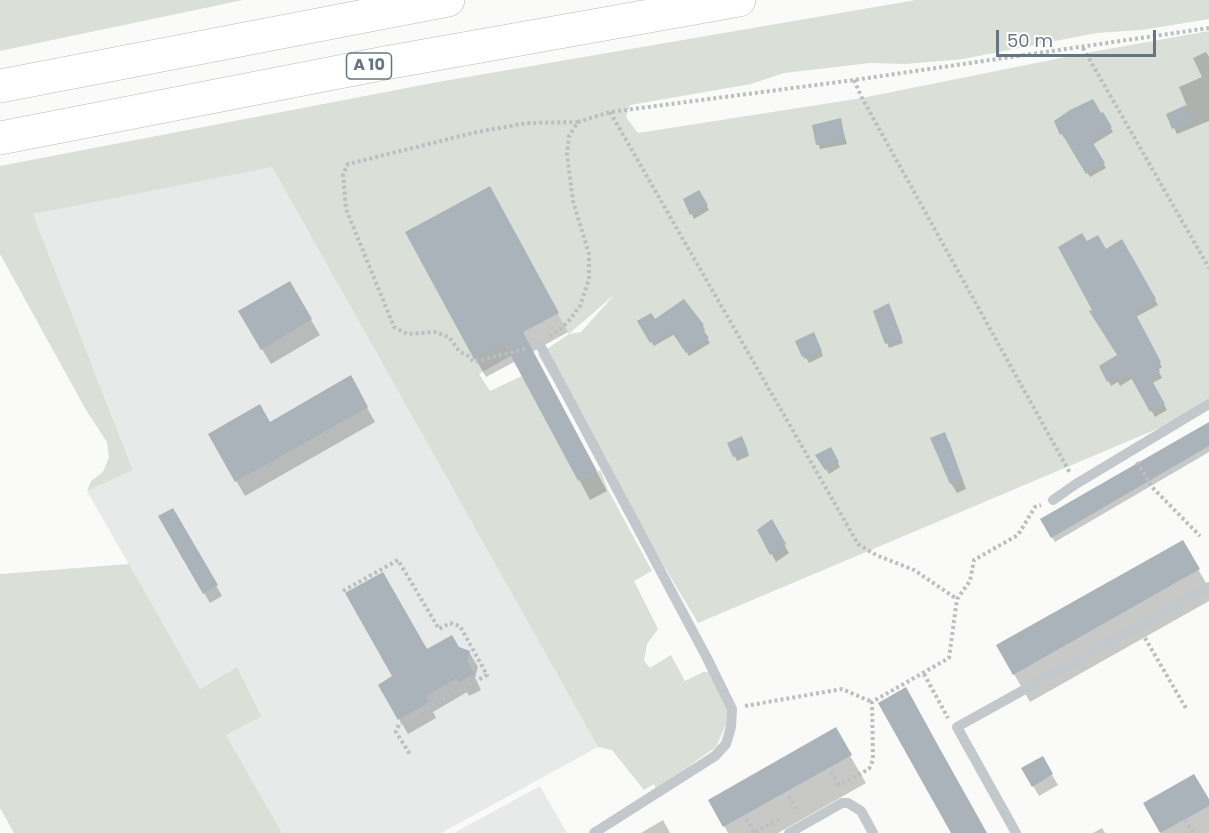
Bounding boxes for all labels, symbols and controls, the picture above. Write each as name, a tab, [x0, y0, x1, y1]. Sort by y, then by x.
scale bar	[999, 18, 1160, 56]
text: 50 m	[1007, 28, 1053, 53]
road number: A 10	[346, 53, 392, 79]

